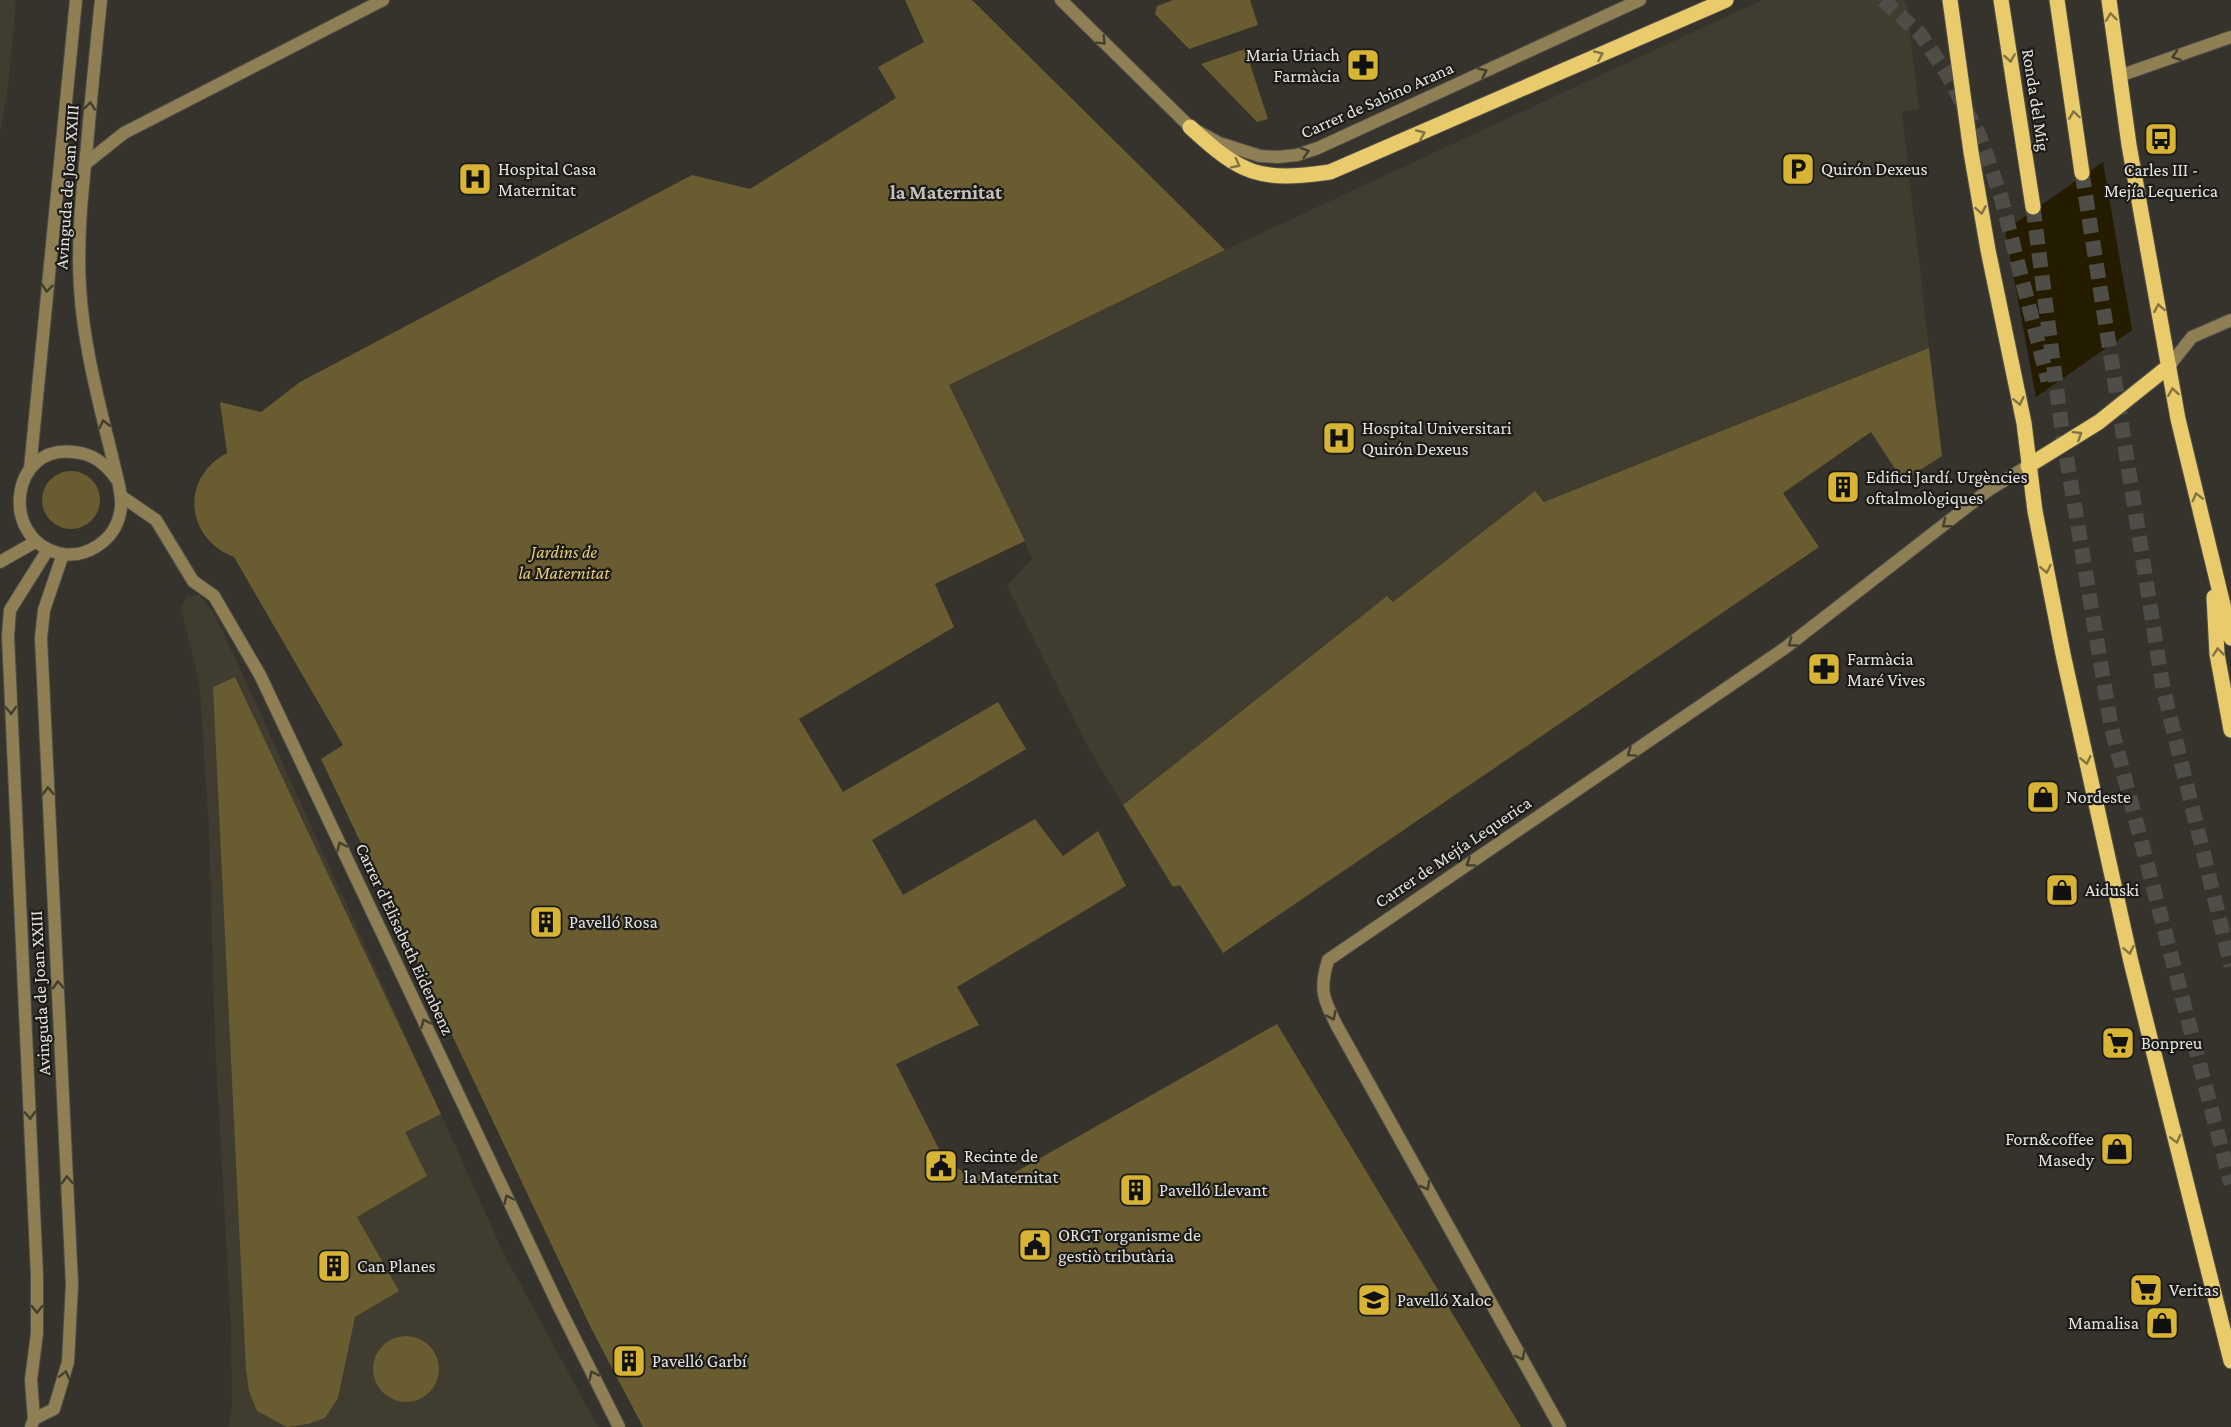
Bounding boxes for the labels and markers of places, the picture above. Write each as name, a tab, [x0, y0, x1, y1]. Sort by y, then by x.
place label: Maria Uriach Farmàcia	[1246, 45, 1340, 86]
pharmacy icon: Maria Uriach Farmàcia	[1345, 47, 1381, 83]
bus stop icon: Carles III - Mejía Lequerica	[2143, 121, 2179, 157]
parking icon: Quirón Dexeus	[1780, 151, 1816, 187]
place label: Hospital Casa Maternitat	[498, 159, 597, 200]
place label: Quirón Dexeus	[1821, 159, 1928, 179]
place label: Carles III - Mejía Lequerica	[2104, 160, 2218, 202]
hospital icon: Hospital Casa Maternitat	[457, 161, 493, 197]
place label: Hospital Universitari Quirón Dexeus	[1362, 418, 1512, 459]
hospital icon: Hospital Universitari Quirón Dexeus	[1321, 420, 1357, 456]
place label: Edifici Jardí. Urgències oftalmològiques	[1866, 467, 2028, 508]
building icon: Edifici Jardí. Urgències oftalmològiques	[1825, 469, 1861, 505]
place label: Farmàcia Maré Vives	[1847, 649, 1925, 690]
pharmacy icon: Farmàcia Maré Vives	[1806, 651, 1842, 687]
shop icon: Nordeste	[2025, 779, 2061, 815]
place label: Nordeste	[2066, 787, 2131, 807]
shop icon: Aiduski	[2044, 872, 2080, 908]
place label: Aiduski	[2085, 880, 2140, 900]
building icon: Pavelló Rosa	[528, 904, 564, 940]
place label: Pavelló Rosa	[569, 912, 658, 932]
supermarket icon: Bonpreu	[2100, 1025, 2136, 1061]
place label: Bonpreu	[2141, 1033, 2203, 1053]
place label: Forn&coffee Masedy	[2005, 1129, 2095, 1170]
shop icon: Forn&coffee Masedy	[2099, 1131, 2135, 1167]
place label: Recinte de la Maternitat	[964, 1146, 1059, 1187]
public building icon: Recinte de la Maternitat	[923, 1148, 959, 1184]
building icon: Pavelló Llevant	[1118, 1172, 1154, 1208]
place label: Pavelló Llevant	[1159, 1180, 1269, 1200]
place label: ORGT organisme de gestiò tributària	[1058, 1225, 1201, 1266]
public building icon: ORGT organisme de gestiò tributària	[1017, 1227, 1053, 1263]
building icon: Can Planes	[316, 1248, 352, 1284]
place label: Can Planes	[357, 1256, 436, 1276]
supermarket icon: Veritas	[2128, 1272, 2164, 1308]
place label: Veritas	[2169, 1280, 2219, 1300]
school or university icon: Pavelló Xaloc	[1356, 1282, 1392, 1318]
place label: Pavelló Xaloc	[1397, 1290, 1492, 1310]
shop icon: Mamalisa	[2144, 1305, 2180, 1341]
place label: Mamalisa	[2068, 1313, 2139, 1333]
building icon: Pavelló Garbí	[611, 1343, 647, 1379]
place label: Pavelló Garbí	[652, 1351, 748, 1371]

